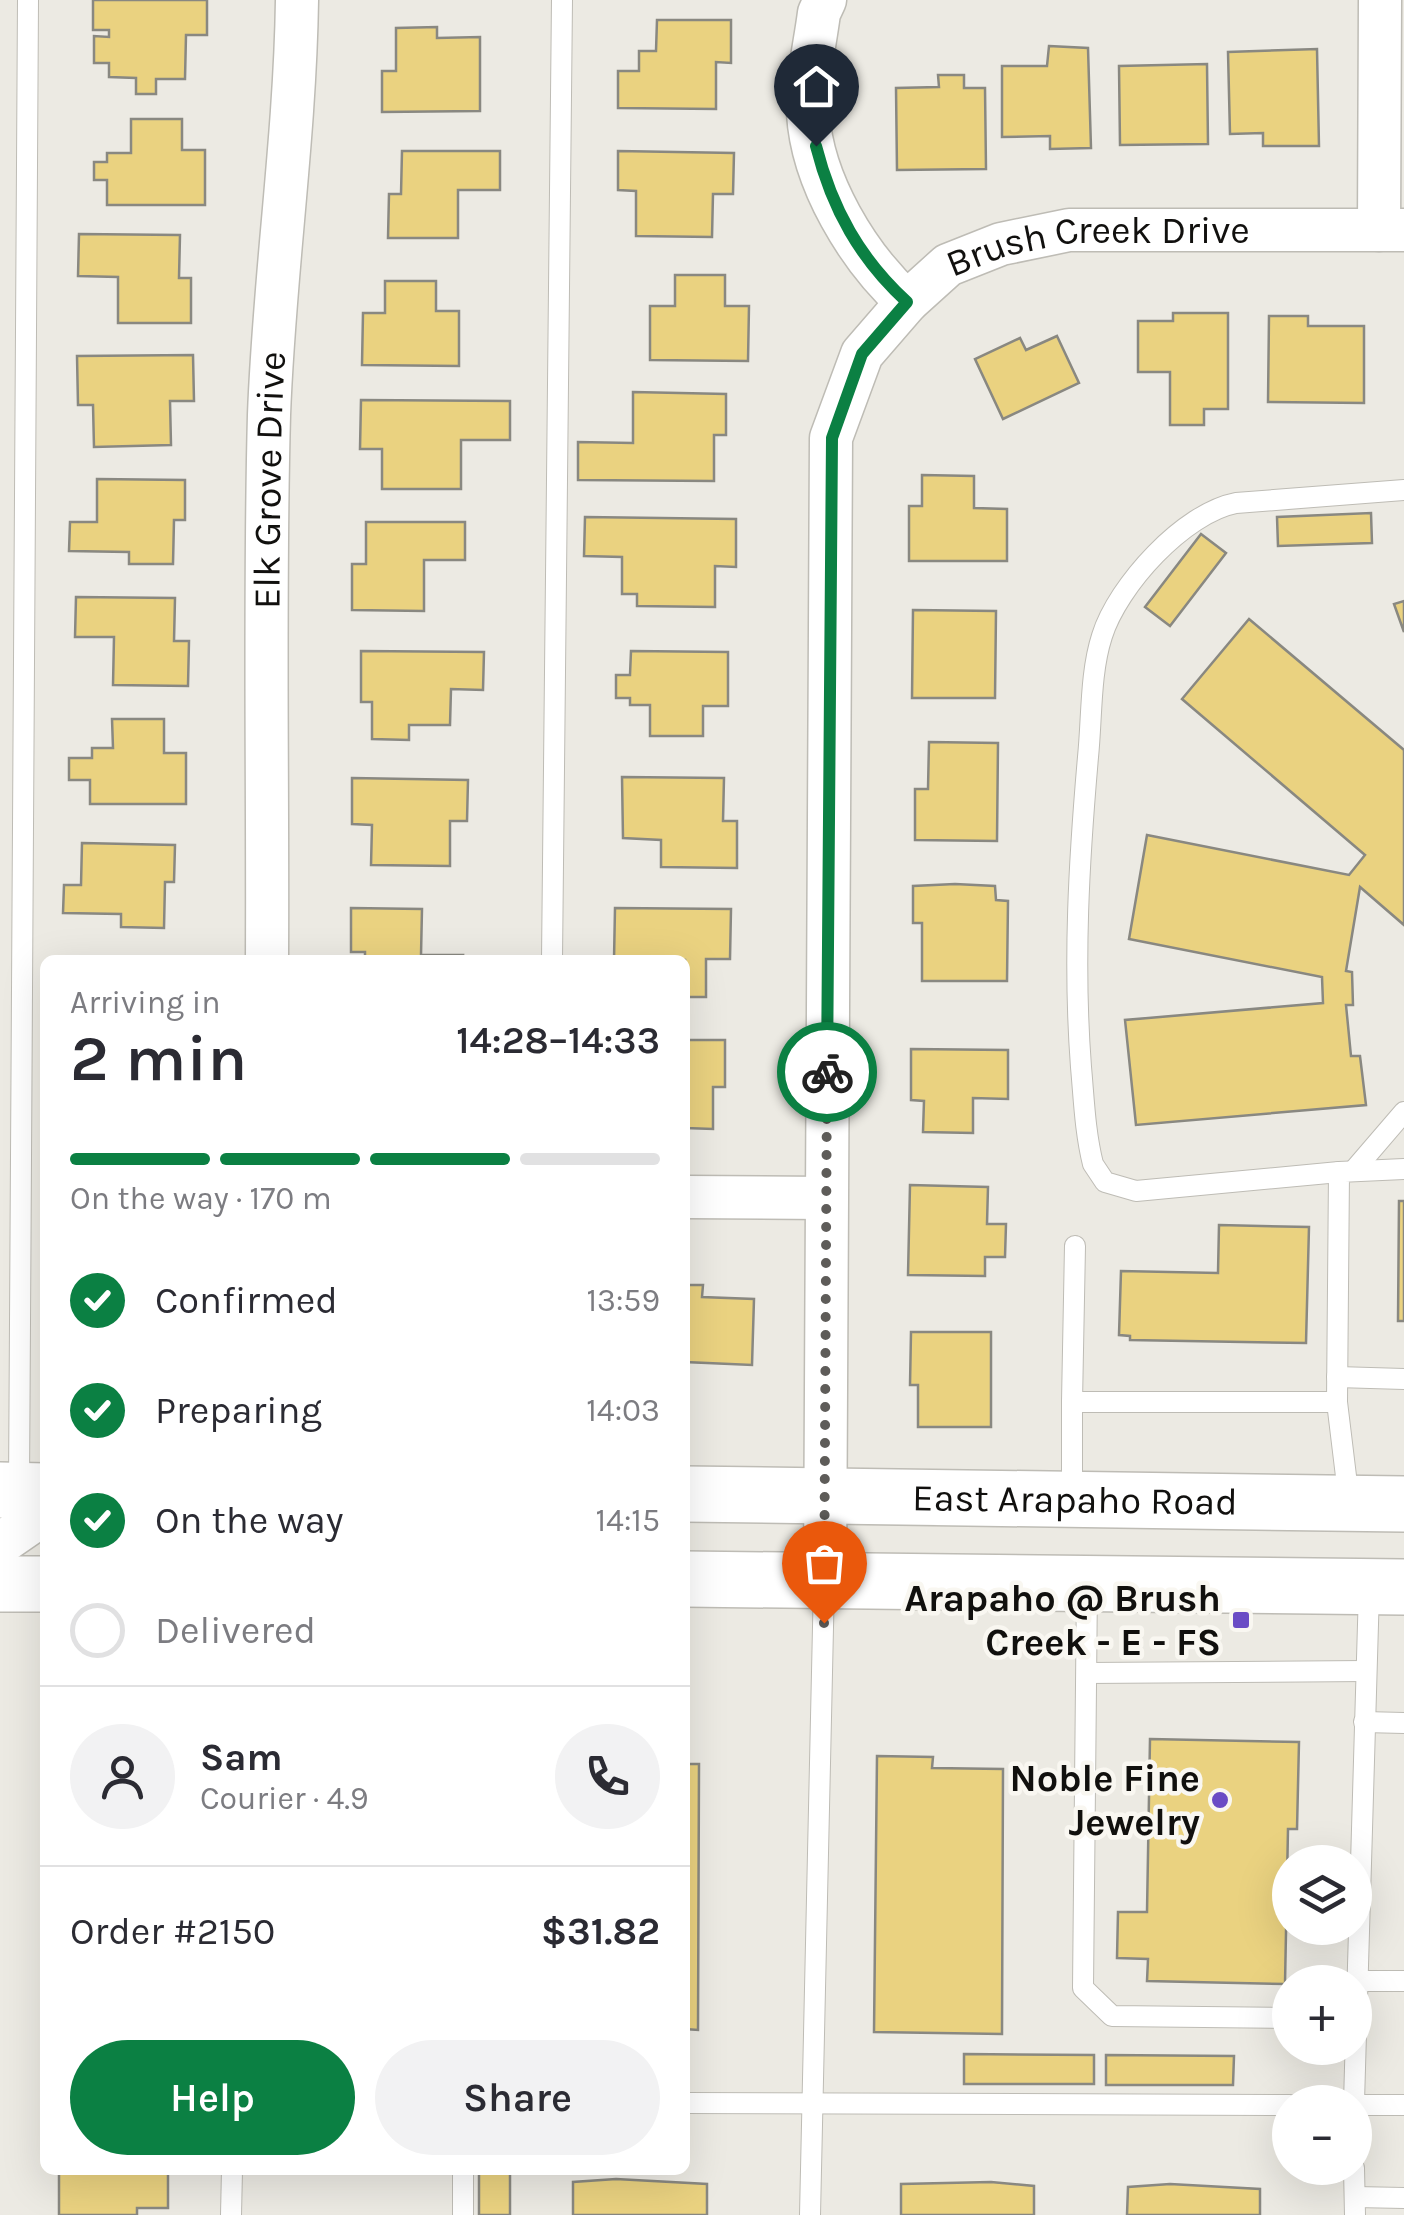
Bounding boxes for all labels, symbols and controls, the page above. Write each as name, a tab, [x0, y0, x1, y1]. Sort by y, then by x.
pin	[774, 44, 859, 147]
icon: home	[789, 59, 844, 114]
street label: Brush Creek Drive	[940, 207, 1250, 287]
street label: Elk Grove Drive	[244, 350, 295, 609]
text: Arriving in	[70, 984, 221, 1021]
text: 14:28–14:33	[456, 1018, 660, 1063]
text: 2 min	[70, 1020, 247, 1096]
courier	[777, 1022, 877, 1122]
icon: bike	[800, 1045, 855, 1100]
text: On the way · 170 m	[70, 1180, 332, 1217]
icon: check	[70, 1273, 125, 1328]
text: Confirmed	[155, 1278, 338, 1323]
text: 13:59	[587, 1282, 660, 1319]
icon: check	[70, 1383, 125, 1438]
text: Preparing	[155, 1388, 322, 1433]
text: 14:03	[586, 1392, 660, 1429]
street label: East Arapaho Road	[912, 1475, 1238, 1525]
icon: check	[70, 1493, 125, 1548]
text: On the way	[155, 1498, 343, 1543]
text: 14:15	[596, 1502, 660, 1539]
pin	[782, 1521, 867, 1624]
icon: bag	[797, 1536, 852, 1591]
place label: Arapaho @ Brush Creek - E - FS	[904, 1576, 1221, 1665]
text: Delivered	[155, 1608, 316, 1653]
marker: Arapaho @ Brush Creek - E - FS	[1230, 1609, 1252, 1631]
button: person	[70, 1724, 175, 1829]
button: phone	[555, 1724, 660, 1829]
text: Sam	[200, 1735, 283, 1780]
place label: Noble Fine Jewelry	[1010, 1756, 1200, 1845]
text: Courier · 4.9	[200, 1780, 369, 1817]
marker: Noble Fine Jewelry	[1209, 1789, 1231, 1811]
map controls	[1272, 1845, 1372, 2185]
button: layers	[1272, 1845, 1372, 1945]
text: Order #2150	[70, 1909, 275, 1954]
text: $31.82	[541, 1909, 660, 1954]
button: +	[1272, 1965, 1372, 2065]
button: Help	[70, 2040, 355, 2155]
button: Share	[375, 2040, 660, 2155]
button: −	[1272, 2085, 1372, 2185]

